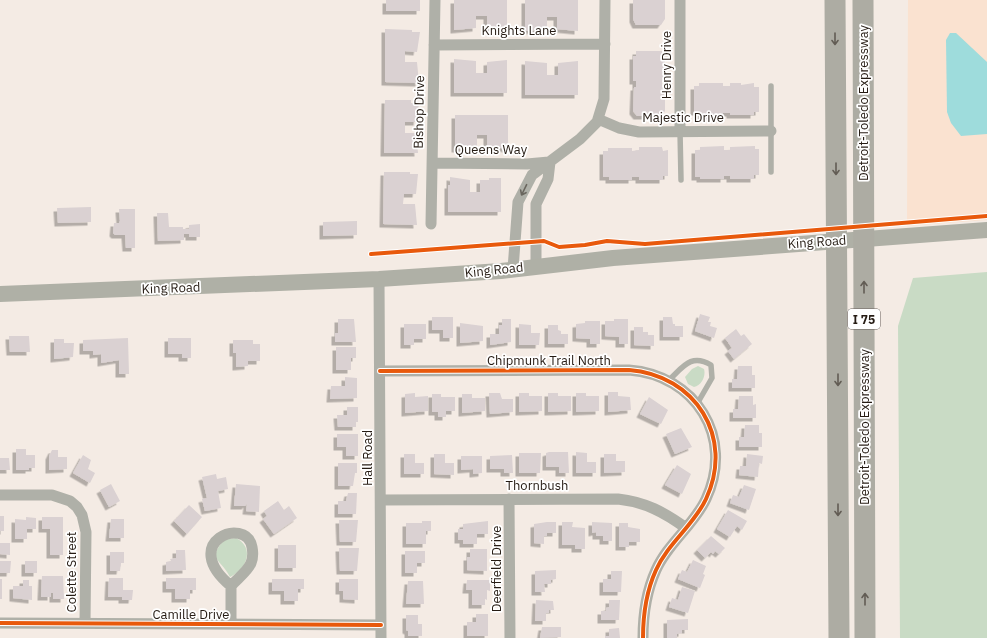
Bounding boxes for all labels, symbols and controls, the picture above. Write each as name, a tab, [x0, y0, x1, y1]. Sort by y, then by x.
street label: Knights Lane	[482, 22, 556, 39]
street label: Detroit-Toledo Expressway	[855, 24, 872, 181]
street label: Henry Drive	[658, 31, 675, 99]
one-way arrow	[831, 32, 839, 45]
street label: Bishop Drive	[410, 75, 428, 149]
street label: Majestic Drive	[642, 109, 724, 126]
street label: Queens Way	[455, 141, 528, 158]
one-way arrow	[832, 162, 840, 175]
one-way arrow	[520, 183, 527, 195]
street label: King Road	[787, 231, 847, 253]
street label: King Road	[464, 258, 524, 282]
street label: King Road	[141, 278, 201, 298]
one-way arrow	[860, 281, 868, 294]
road number: I 75	[848, 309, 880, 329]
street label: Detroit-Toledo Expressway	[856, 348, 873, 505]
street label: Chipmunk Trail North	[487, 352, 611, 369]
one-way arrow	[834, 373, 842, 386]
street label: Hall Road	[359, 430, 376, 486]
street label: Thornbush	[506, 477, 568, 494]
one-way arrow	[834, 503, 842, 516]
street label: Deerfield Drive	[488, 526, 505, 612]
street label: Colette Street	[63, 532, 80, 612]
one-way arrow	[861, 593, 869, 606]
street label: Camille Drive	[153, 606, 230, 623]

